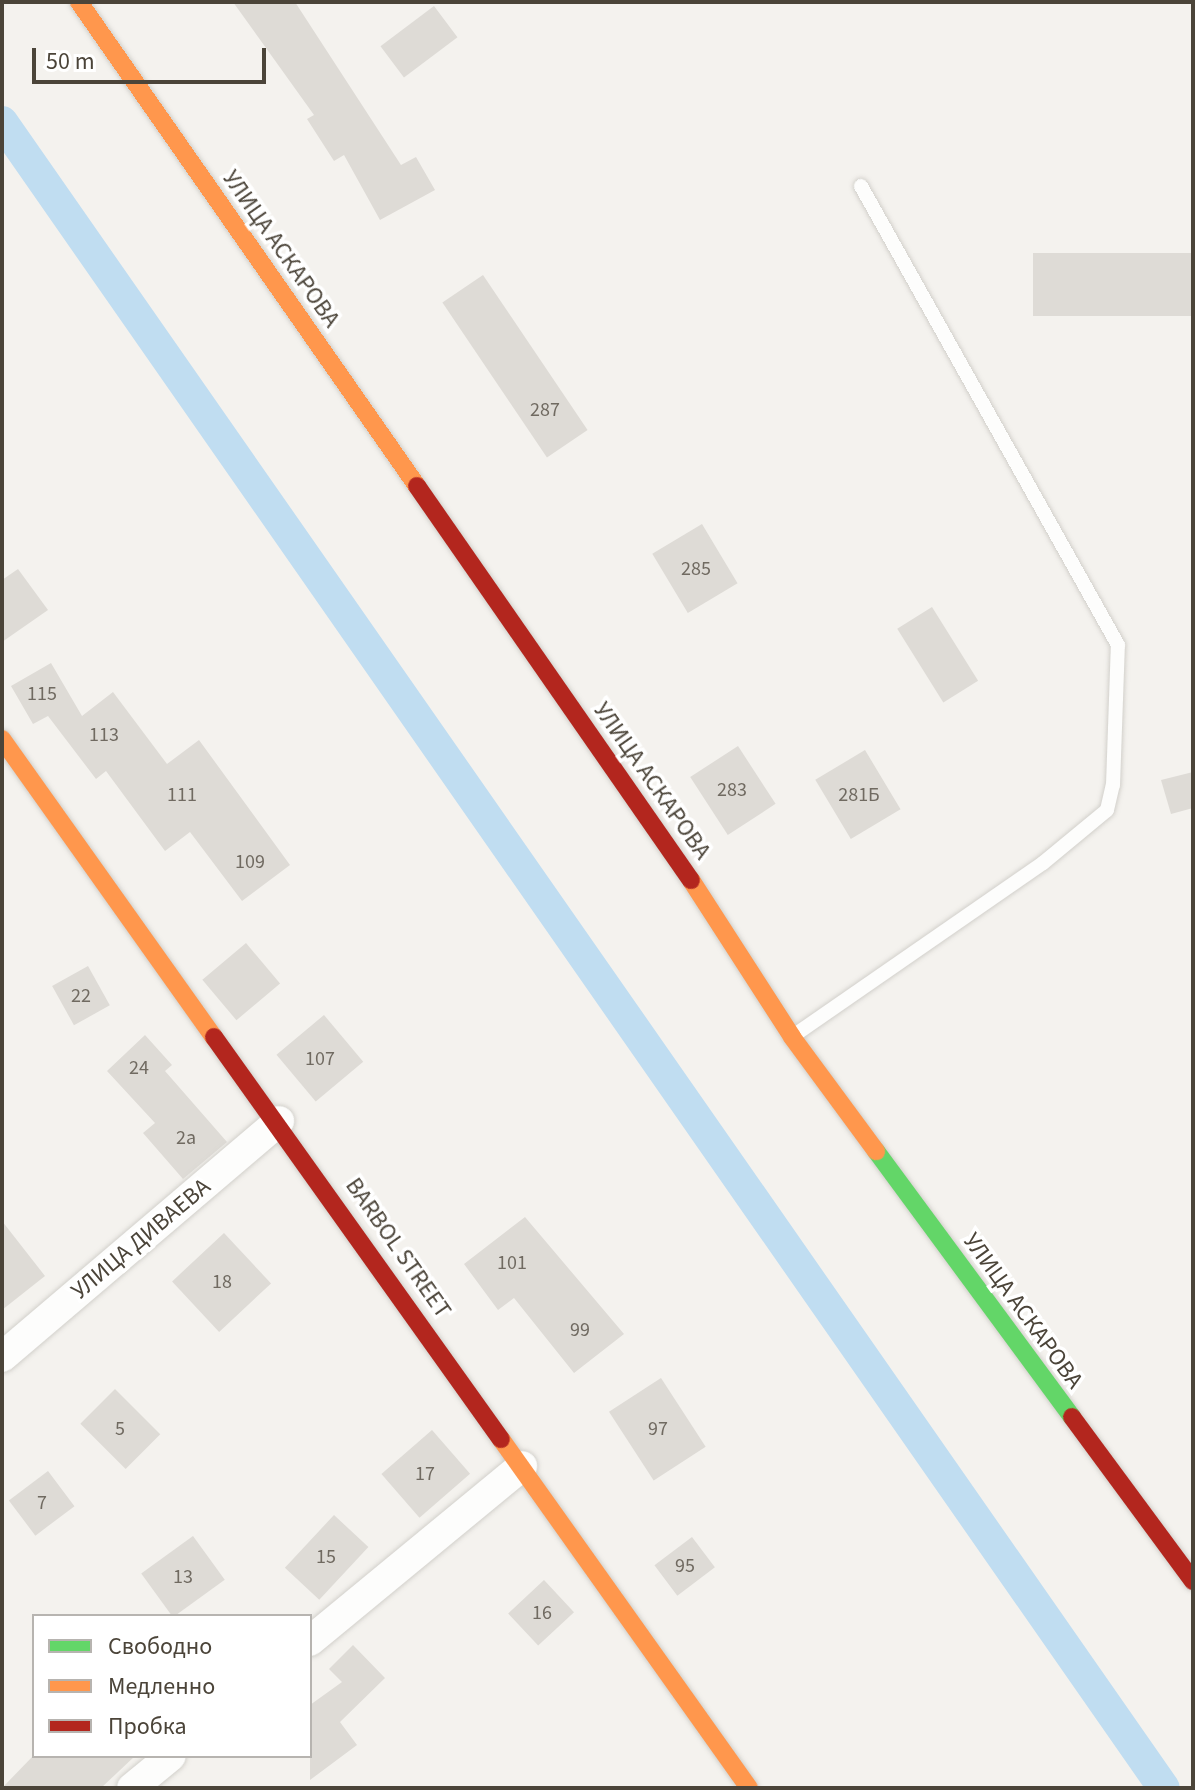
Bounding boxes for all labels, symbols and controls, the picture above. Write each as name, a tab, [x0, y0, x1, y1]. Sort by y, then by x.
scale bar	[36, 32, 270, 82]
text: 50 m	[46, 44, 95, 79]
street label: УЛИЦА АСКАРОВА	[216, 165, 346, 333]
house number: 287	[530, 398, 560, 422]
house number: 285	[681, 557, 711, 581]
house number: 115	[27, 682, 57, 706]
street label: УЛИЦА АСКАРОВА	[587, 697, 717, 865]
house number: 113	[89, 723, 119, 747]
house number: 283	[717, 778, 747, 802]
house number: 111	[167, 783, 197, 807]
house number: 281Б	[838, 783, 880, 807]
house number: 109	[235, 850, 265, 874]
house number: 22	[71, 984, 91, 1008]
house number: 107	[305, 1047, 335, 1071]
house number: 24	[129, 1056, 149, 1080]
house number: 2а	[176, 1126, 196, 1150]
street label: УЛИЦА ДИВАЕВА	[66, 1172, 216, 1306]
street label: BARBOL STREET	[339, 1172, 457, 1324]
street label: УЛИЦА АСКАРОВА	[957, 1228, 1089, 1394]
house number: 101	[497, 1251, 527, 1275]
house number: 18	[212, 1270, 232, 1294]
house number: 99	[570, 1318, 590, 1342]
house number: 5	[115, 1417, 125, 1441]
house number: 97	[648, 1417, 668, 1441]
house number: 17	[415, 1462, 435, 1486]
house number: 7	[37, 1491, 47, 1515]
house number: 15	[316, 1545, 336, 1569]
house number: 95	[675, 1554, 695, 1578]
house number: 13	[173, 1565, 193, 1589]
house number: 16	[532, 1601, 552, 1625]
legend	[32, 1614, 312, 1758]
text: Свободно	[108, 1629, 212, 1664]
text: Медленно	[108, 1669, 215, 1704]
text: Пробка	[108, 1709, 187, 1744]

